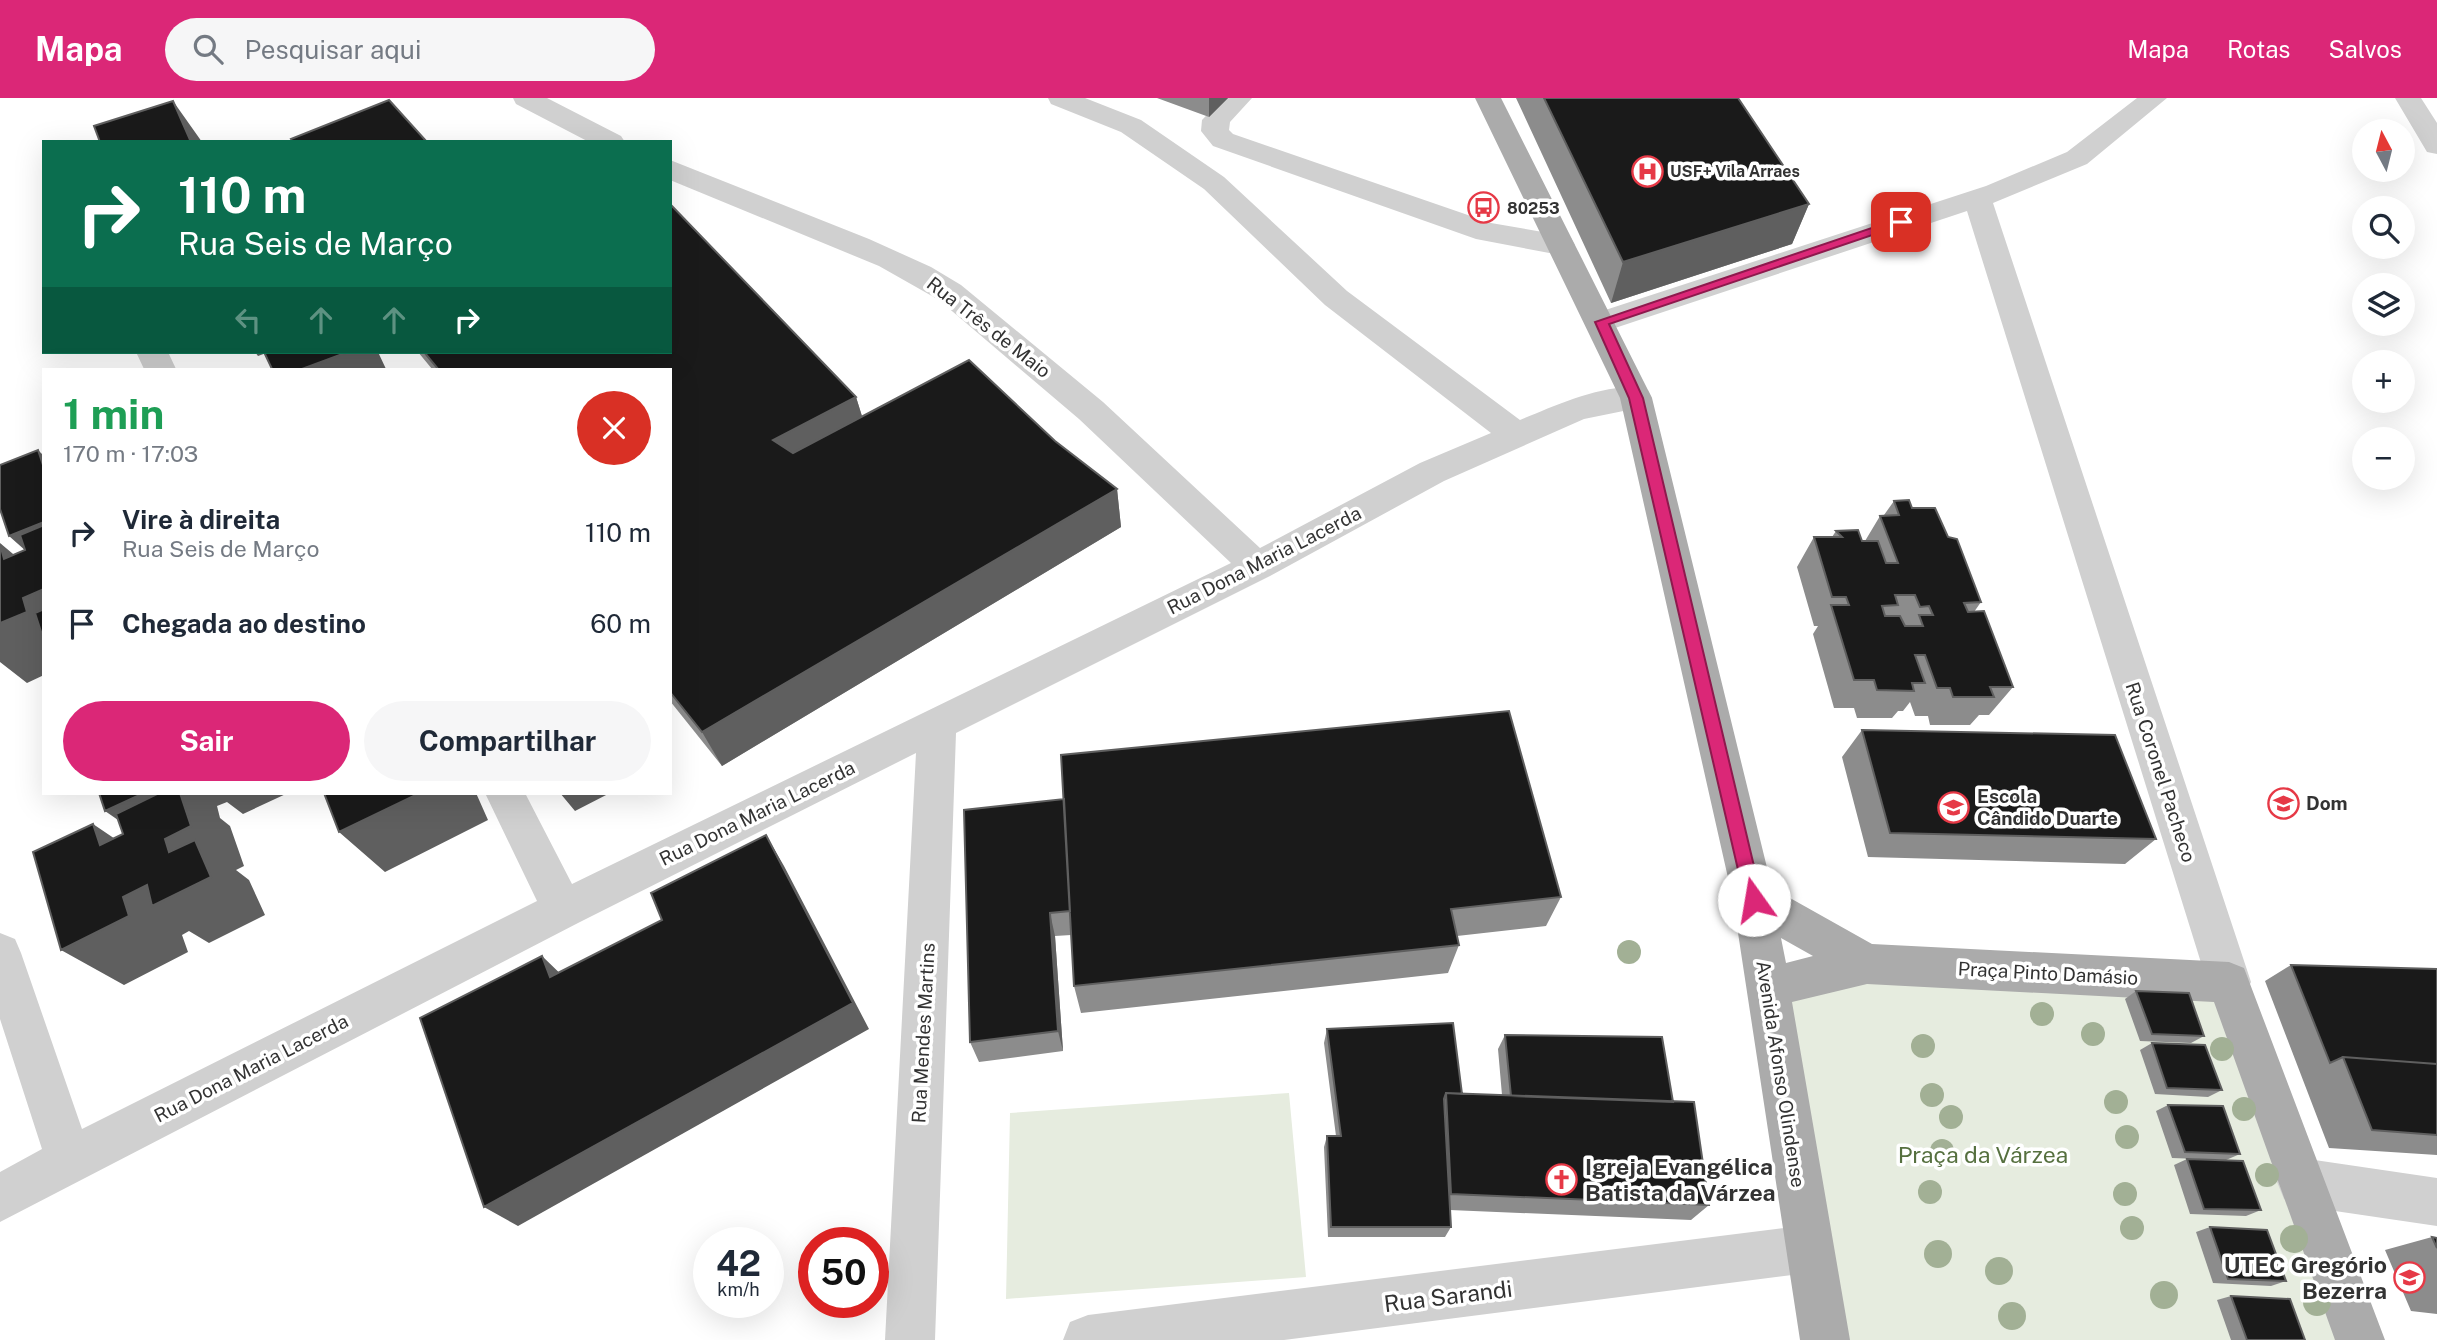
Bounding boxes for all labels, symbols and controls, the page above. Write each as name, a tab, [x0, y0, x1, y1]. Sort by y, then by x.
search box	[165, 18, 655, 81]
text: Mapa	[35, 30, 123, 68]
icon: search	[189, 30, 227, 68]
text: Pesquisar aqui	[245, 34, 421, 65]
text: Mapa	[2127, 35, 2189, 63]
text: Rotas	[2227, 35, 2290, 63]
text: Salvos	[2328, 35, 2402, 63]
north arrow	[2352, 119, 2415, 182]
map controls	[2352, 119, 2415, 490]
hospital icon: USF+ Vila Arraes	[1630, 154, 1664, 188]
place label: USF+ Vila Arraes	[1670, 162, 1800, 181]
text: 110 m	[178, 166, 306, 224]
icon: right	[63, 168, 154, 259]
bus stop icon: 80253	[1467, 191, 1501, 225]
pin	[1871, 192, 1931, 252]
button: search	[2352, 196, 2415, 259]
place label: 80253	[1507, 199, 1560, 218]
icon: arrive	[1882, 203, 1920, 241]
text: Rua Seis de Março	[178, 225, 453, 262]
street label: Rua Três de Maio	[923, 272, 1055, 382]
button: layers	[2352, 273, 2415, 336]
icon: left	[229, 301, 267, 339]
icon: ahead	[302, 301, 340, 339]
icon: ahead	[375, 301, 413, 339]
icon: right	[448, 301, 486, 339]
button: +	[2352, 350, 2415, 413]
text: 1 min	[63, 389, 164, 438]
button: close	[577, 391, 651, 465]
button: −	[2352, 427, 2415, 490]
text: 170 m · 17:03	[63, 440, 198, 467]
street label: Rua Dona Maria Lacerda	[1163, 501, 1365, 619]
text: Vire à direita	[122, 504, 280, 535]
icon: right	[63, 514, 101, 552]
text: 110 m	[585, 517, 651, 548]
text: Rua Seis de Março	[122, 535, 320, 562]
icon: arrive	[63, 605, 101, 643]
text: Chegada ao destino	[122, 608, 366, 639]
text: 60 m	[590, 608, 651, 639]
street label: Rua Coronel Pacheco	[2121, 679, 2201, 865]
button: Sair	[63, 701, 350, 781]
button: Compartilhar	[364, 701, 651, 781]
street label: Rua Dona Maria Lacerda	[656, 756, 858, 870]
place label: Escola Cândido Duarte	[1977, 785, 2118, 829]
school or university icon: Dom	[2266, 786, 2300, 820]
school or university icon: Escola Cândido Duarte	[1937, 790, 1971, 824]
place label: Dom	[2306, 792, 2348, 814]
position arrow	[1717, 863, 1791, 937]
street label: Rua Mendes Martins	[907, 942, 939, 1124]
street label: Praça Pinto Damásio	[1957, 957, 2139, 989]
street label: Avenida Afonso Olindense	[1752, 959, 1810, 1189]
street label: Rua Dona Maria Lacerda	[150, 1009, 352, 1127]
park label: Praça da Várzea	[1898, 1141, 2068, 1168]
place label: Igreja Evangélica Batista da Várzea	[1585, 1153, 1776, 1206]
church icon: Igreja Evangélica Batista da Várzea	[1545, 1162, 1579, 1196]
speed limit sign: 50	[798, 1227, 889, 1318]
text: 42	[716, 1243, 761, 1284]
place label: UTEC Gregório Bezerra	[2224, 1251, 2387, 1304]
school or university icon: UTEC Gregório Bezerra	[2393, 1260, 2427, 1294]
street label: Rua Sarandi	[1382, 1275, 1514, 1317]
text: km/h	[717, 1279, 760, 1300]

